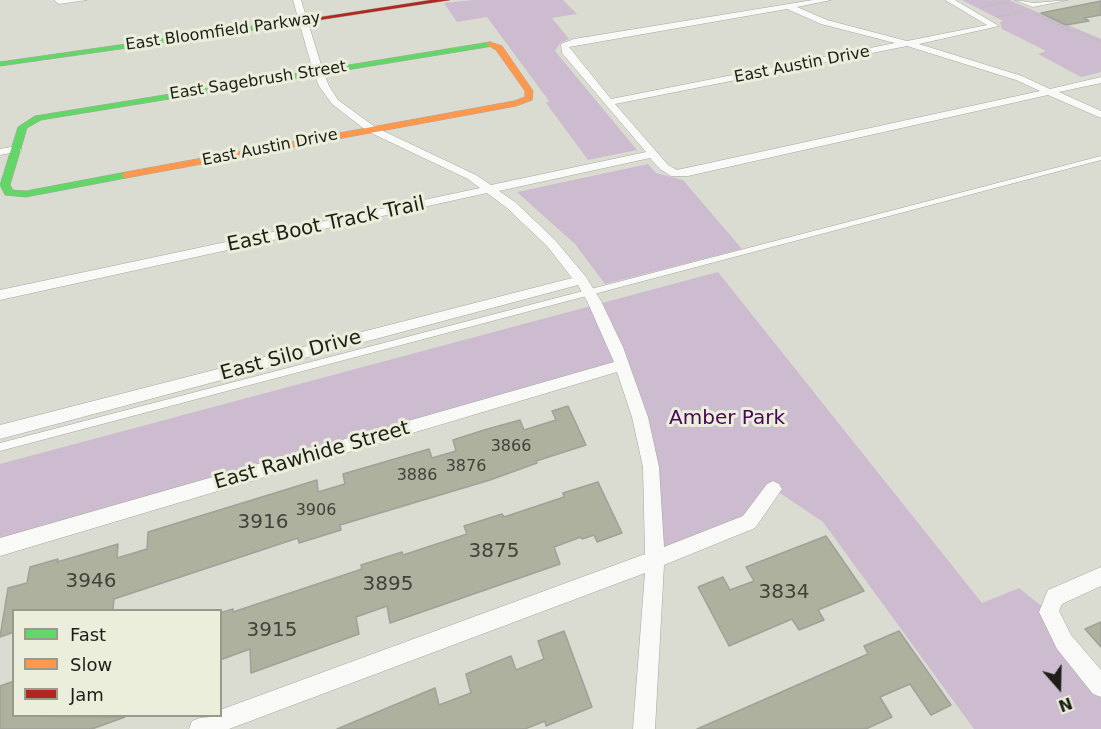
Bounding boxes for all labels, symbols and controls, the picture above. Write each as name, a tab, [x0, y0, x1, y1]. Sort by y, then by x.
street label: East Bloomfield Parkway	[124, 9, 322, 55]
street label: East Austin Drive	[733, 42, 871, 88]
street label: East Sagebrush Street	[168, 58, 348, 104]
street label: East Austin Drive	[201, 125, 339, 171]
street label: East Boot Track Trail	[225, 192, 427, 258]
street label: East Silo Drive	[218, 326, 364, 386]
park label: Amber Park	[669, 407, 785, 431]
street label: East Rawhide Street	[212, 417, 412, 495]
house number: 3866	[491, 437, 531, 457]
house number: 3876	[446, 457, 486, 477]
house number: 3886	[397, 466, 437, 486]
house number: 3906	[296, 501, 336, 521]
house number: 3916	[238, 511, 288, 535]
house number: 3875	[469, 540, 519, 564]
house number: 3946	[66, 570, 116, 594]
house number: 3895	[363, 573, 413, 597]
house number: 3834	[759, 581, 809, 605]
legend	[12, 609, 222, 717]
house number: 3915	[247, 619, 297, 643]
text: Fast	[70, 624, 106, 645]
text: Slow	[70, 654, 112, 675]
north arrow	[1029, 657, 1089, 717]
text: Jam	[70, 684, 104, 705]
text: N	[1056, 693, 1075, 716]

